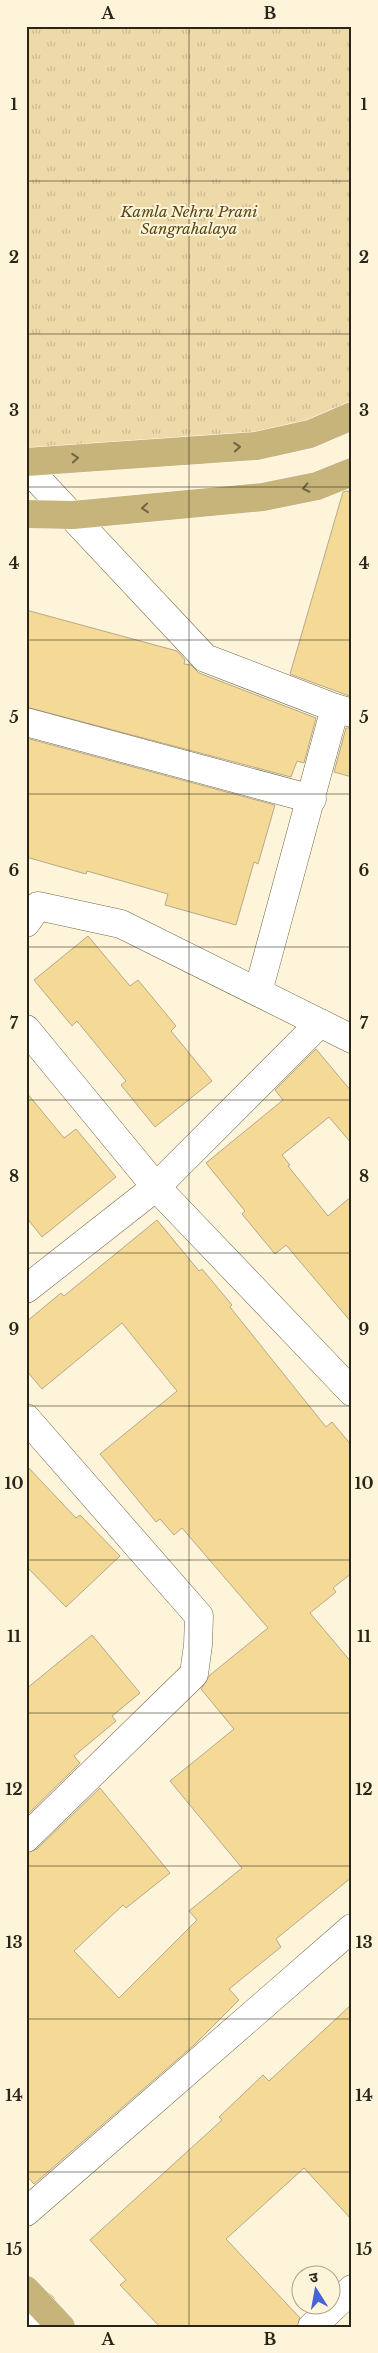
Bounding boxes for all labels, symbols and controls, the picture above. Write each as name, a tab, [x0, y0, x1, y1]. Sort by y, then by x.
text: A	[101, 3, 116, 23]
text: B	[264, 3, 277, 23]
text: 1	[11, 94, 18, 114]
text: 1	[361, 94, 368, 114]
park label: Kamla Nehru Prani Sangrahalaya	[119, 202, 258, 238]
text: 2	[9, 247, 19, 267]
text: 2	[359, 247, 369, 267]
text: 3	[9, 400, 19, 420]
text: 3	[359, 400, 369, 420]
one-way arrow	[233, 442, 241, 453]
one-way arrow	[71, 453, 79, 464]
one-way arrow	[301, 482, 310, 493]
one-way arrow	[141, 502, 149, 513]
text: 4	[9, 553, 19, 573]
text: 4	[359, 553, 369, 573]
text: 5	[9, 707, 19, 727]
text: 5	[359, 707, 369, 727]
text: 6	[9, 860, 20, 880]
text: 6	[359, 860, 370, 880]
text: 7	[10, 1013, 19, 1033]
text: 7	[360, 1013, 369, 1033]
text: 8	[9, 1166, 19, 1186]
text: 8	[359, 1166, 369, 1186]
text: 9	[9, 1319, 20, 1339]
text: 9	[359, 1319, 370, 1339]
text: 10	[4, 1473, 24, 1493]
text: 10	[354, 1473, 374, 1493]
text: 11	[7, 1626, 21, 1646]
text: 11	[357, 1626, 371, 1646]
text: 12	[5, 1779, 23, 1799]
text: 12	[355, 1779, 373, 1799]
text: 13	[5, 1932, 23, 1952]
text: 13	[355, 1932, 373, 1952]
text: 14	[5, 2085, 23, 2105]
text: 14	[355, 2085, 373, 2105]
text: 15	[6, 2239, 22, 2259]
text: 15	[356, 2239, 372, 2259]
north arrow	[290, 2266, 340, 2316]
text: उ	[308, 2267, 320, 2287]
text: A	[101, 2329, 116, 2349]
text: B	[264, 2329, 277, 2349]

